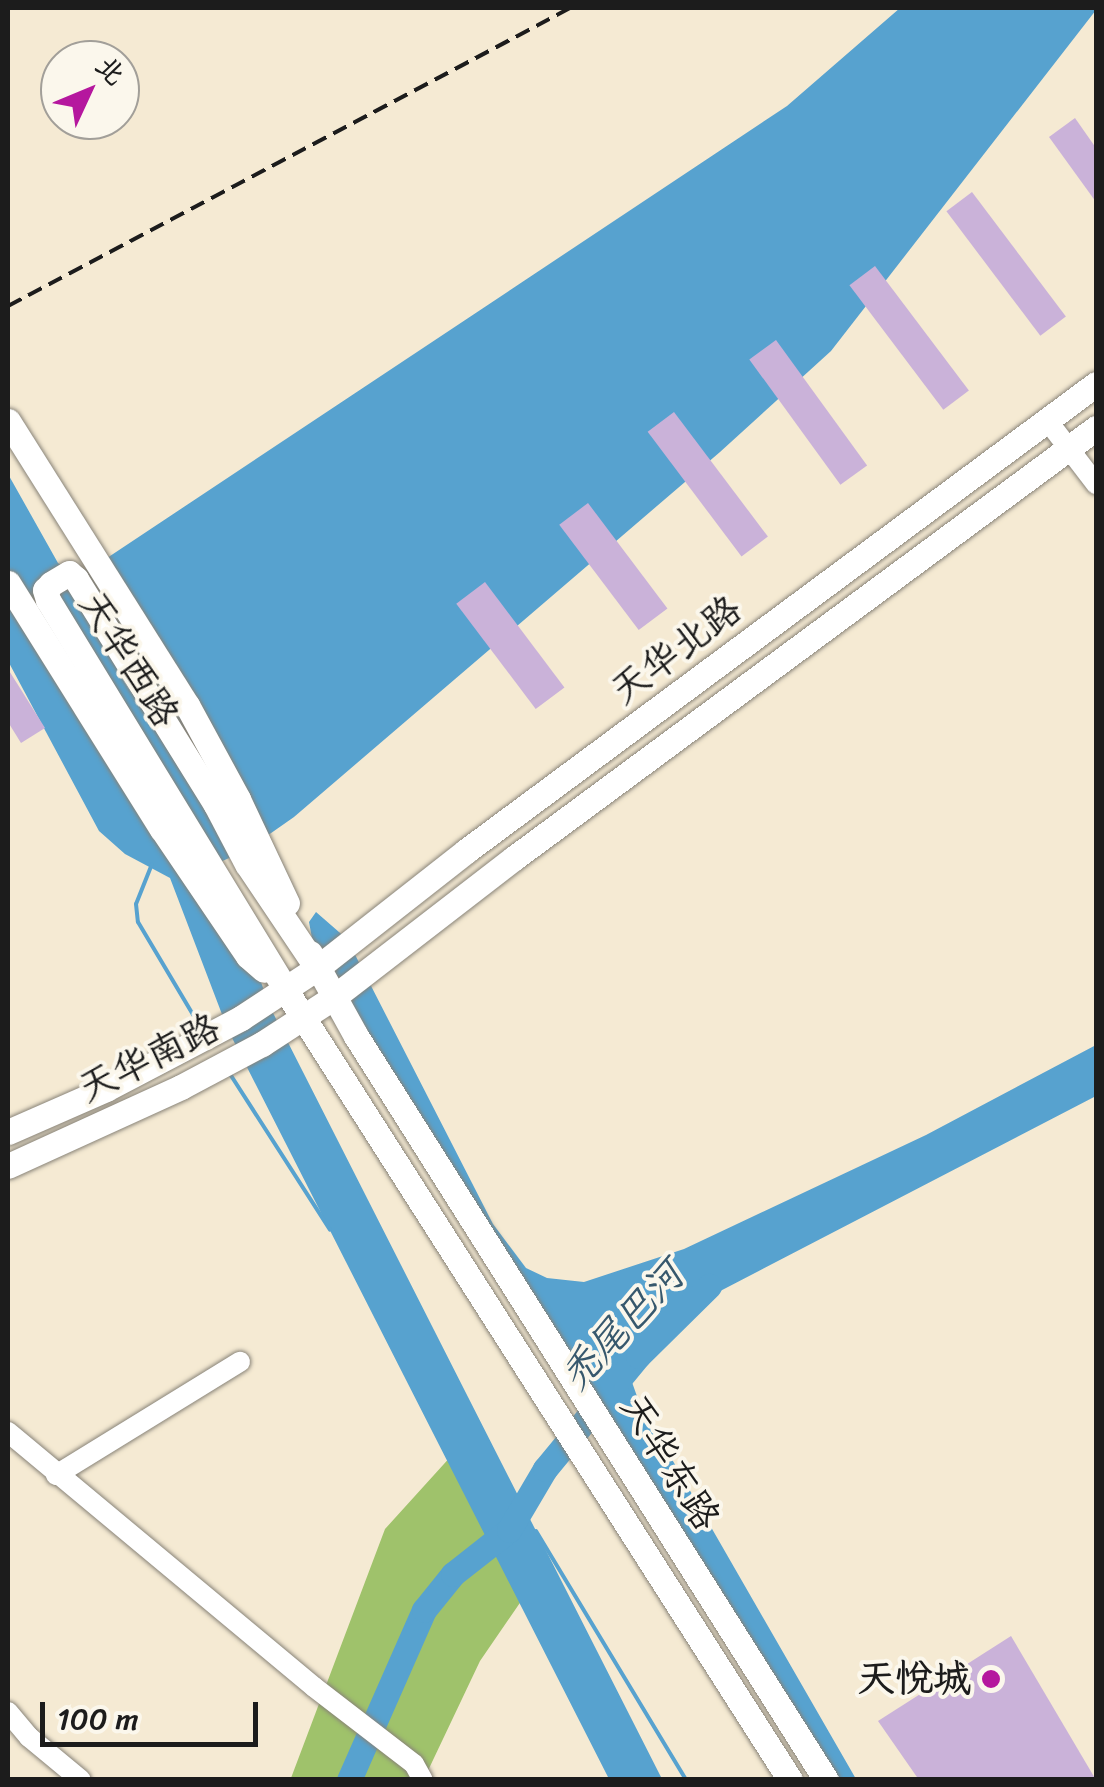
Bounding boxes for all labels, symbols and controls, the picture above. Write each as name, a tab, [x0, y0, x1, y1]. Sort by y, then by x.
north arrow	[40, 40, 140, 140]
text: 北	[83, 43, 138, 97]
street label: 天华西路	[69, 582, 189, 736]
street label: 天华北路	[602, 586, 750, 714]
street label: 天华南路	[71, 1004, 227, 1112]
water label: 秃尾巴河	[550, 1251, 694, 1401]
street label: 天华东路	[610, 1385, 730, 1539]
place label: 天悦城	[857, 1656, 971, 1702]
marker: 天悦城	[980, 1668, 1002, 1690]
scale bar	[45, 1682, 262, 1744]
text: 100 m	[57, 1692, 139, 1746]

